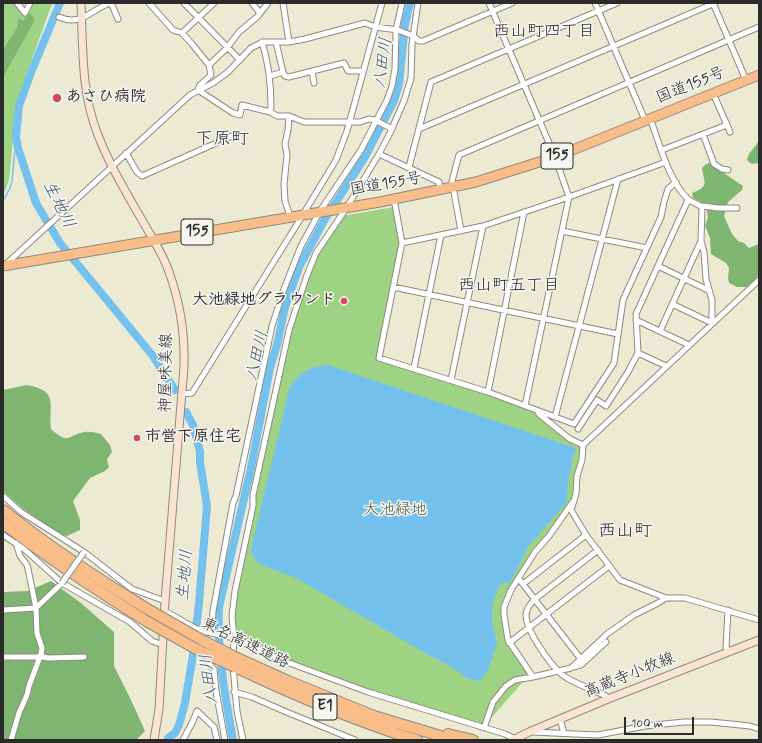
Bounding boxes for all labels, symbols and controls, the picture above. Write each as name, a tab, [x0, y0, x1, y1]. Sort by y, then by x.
district label: 西山町四丁目	[493, 22, 595, 42]
water label: 八田川	[370, 36, 398, 90]
street label: 国道155号	[654, 64, 728, 108]
place label: あさひ病院	[66, 88, 146, 108]
marker: あさひ病院	[51, 92, 63, 104]
district label: 下原町	[195, 129, 249, 151]
road number: 155	[541, 143, 573, 169]
street label: 国道155号	[349, 169, 423, 201]
water label: 生地川	[38, 178, 78, 232]
road number: 155	[181, 219, 213, 245]
district label: 西山町五丁目	[458, 276, 560, 296]
place label: 大池緑地グラウンド	[192, 291, 336, 311]
marker: 大池緑地グラウンド	[339, 296, 349, 306]
water label: 八田川	[242, 329, 274, 383]
street label: 神屋味美線	[157, 333, 177, 413]
place label: 市営下原住宅	[145, 428, 241, 448]
marker: 市営下原住宅	[132, 433, 142, 443]
park label: 大池緑地	[363, 501, 427, 521]
district label: 西山町	[598, 521, 652, 543]
water label: 生地川	[174, 549, 198, 601]
street label: 東名高速道路	[198, 614, 292, 674]
street label: 高蔵寺小牧線	[582, 649, 678, 703]
water label: 八田川	[197, 652, 223, 706]
road number: E1	[313, 694, 337, 720]
scale bar	[626, 709, 696, 735]
text: 100 m	[631, 716, 663, 732]

